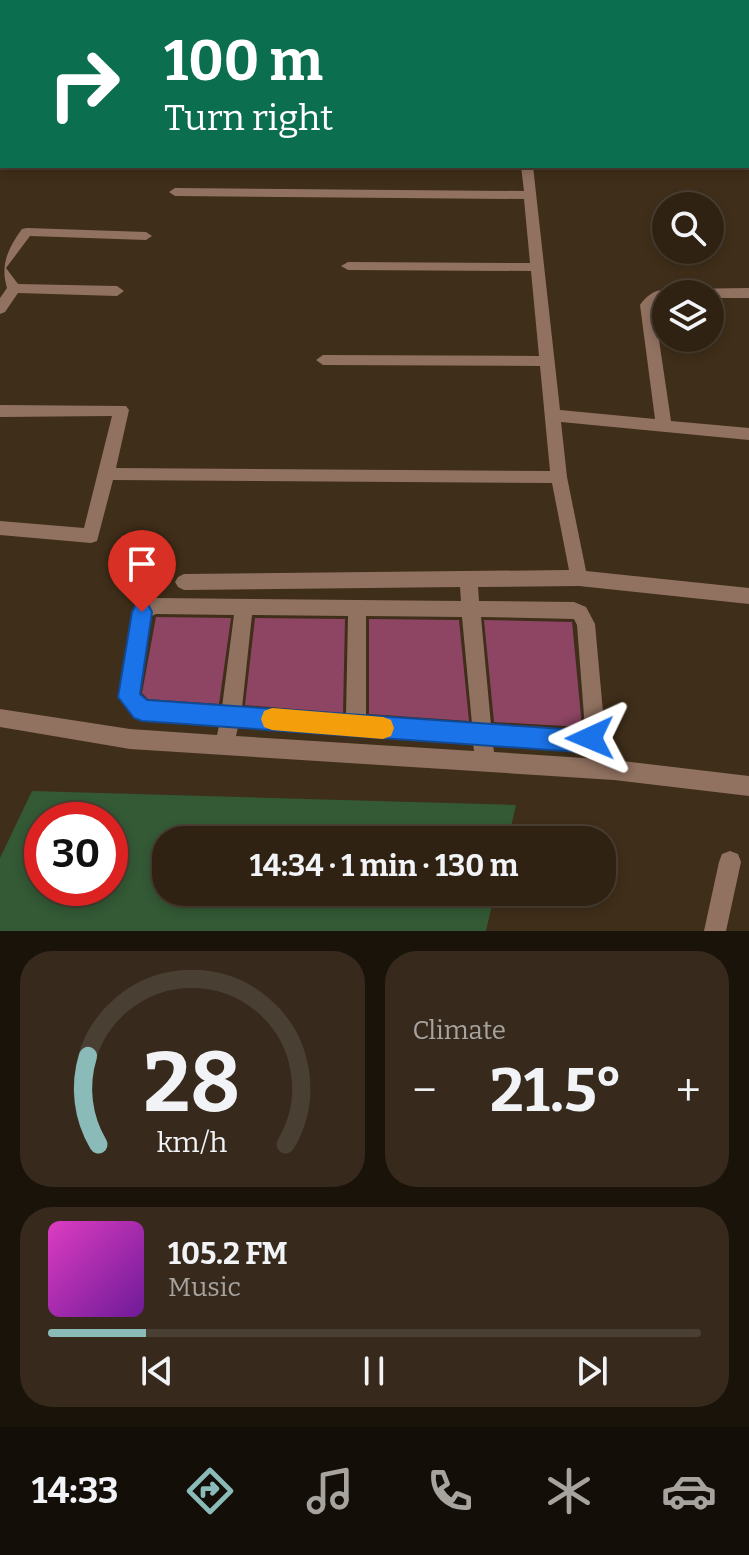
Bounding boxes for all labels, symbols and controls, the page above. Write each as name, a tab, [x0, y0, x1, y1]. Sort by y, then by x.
text: 100 m	[164, 28, 323, 95]
icon: right	[32, 32, 136, 136]
text: Turn right	[164, 96, 333, 140]
map controls	[652, 192, 724, 352]
button: search	[652, 192, 724, 264]
button: layers	[652, 280, 724, 352]
pin	[108, 530, 176, 612]
icon: arrive	[120, 542, 164, 586]
position arrow	[548, 696, 632, 780]
speed limit sign: 30	[24, 802, 128, 906]
text: 14:34 · 1 min · 130 m	[250, 848, 518, 884]
text: Climate	[413, 1015, 506, 1046]
text: 28	[144, 1033, 241, 1133]
text: 21.5°	[490, 1055, 623, 1127]
text: −	[413, 1064, 437, 1117]
text: +	[676, 1064, 701, 1117]
text: km/h	[157, 1125, 228, 1160]
text: 105.2 FM	[168, 1236, 288, 1272]
text: Music	[168, 1272, 241, 1303]
icon: previous	[135, 1349, 179, 1393]
icon: pause	[352, 1349, 396, 1393]
icon: next	[570, 1349, 614, 1393]
icon: directions	[182, 1463, 238, 1519]
icon: music	[302, 1463, 358, 1519]
icon: phone	[422, 1463, 478, 1519]
icon: climate	[541, 1463, 597, 1519]
icon: car	[661, 1463, 717, 1519]
text: 14:33	[32, 1469, 119, 1513]

